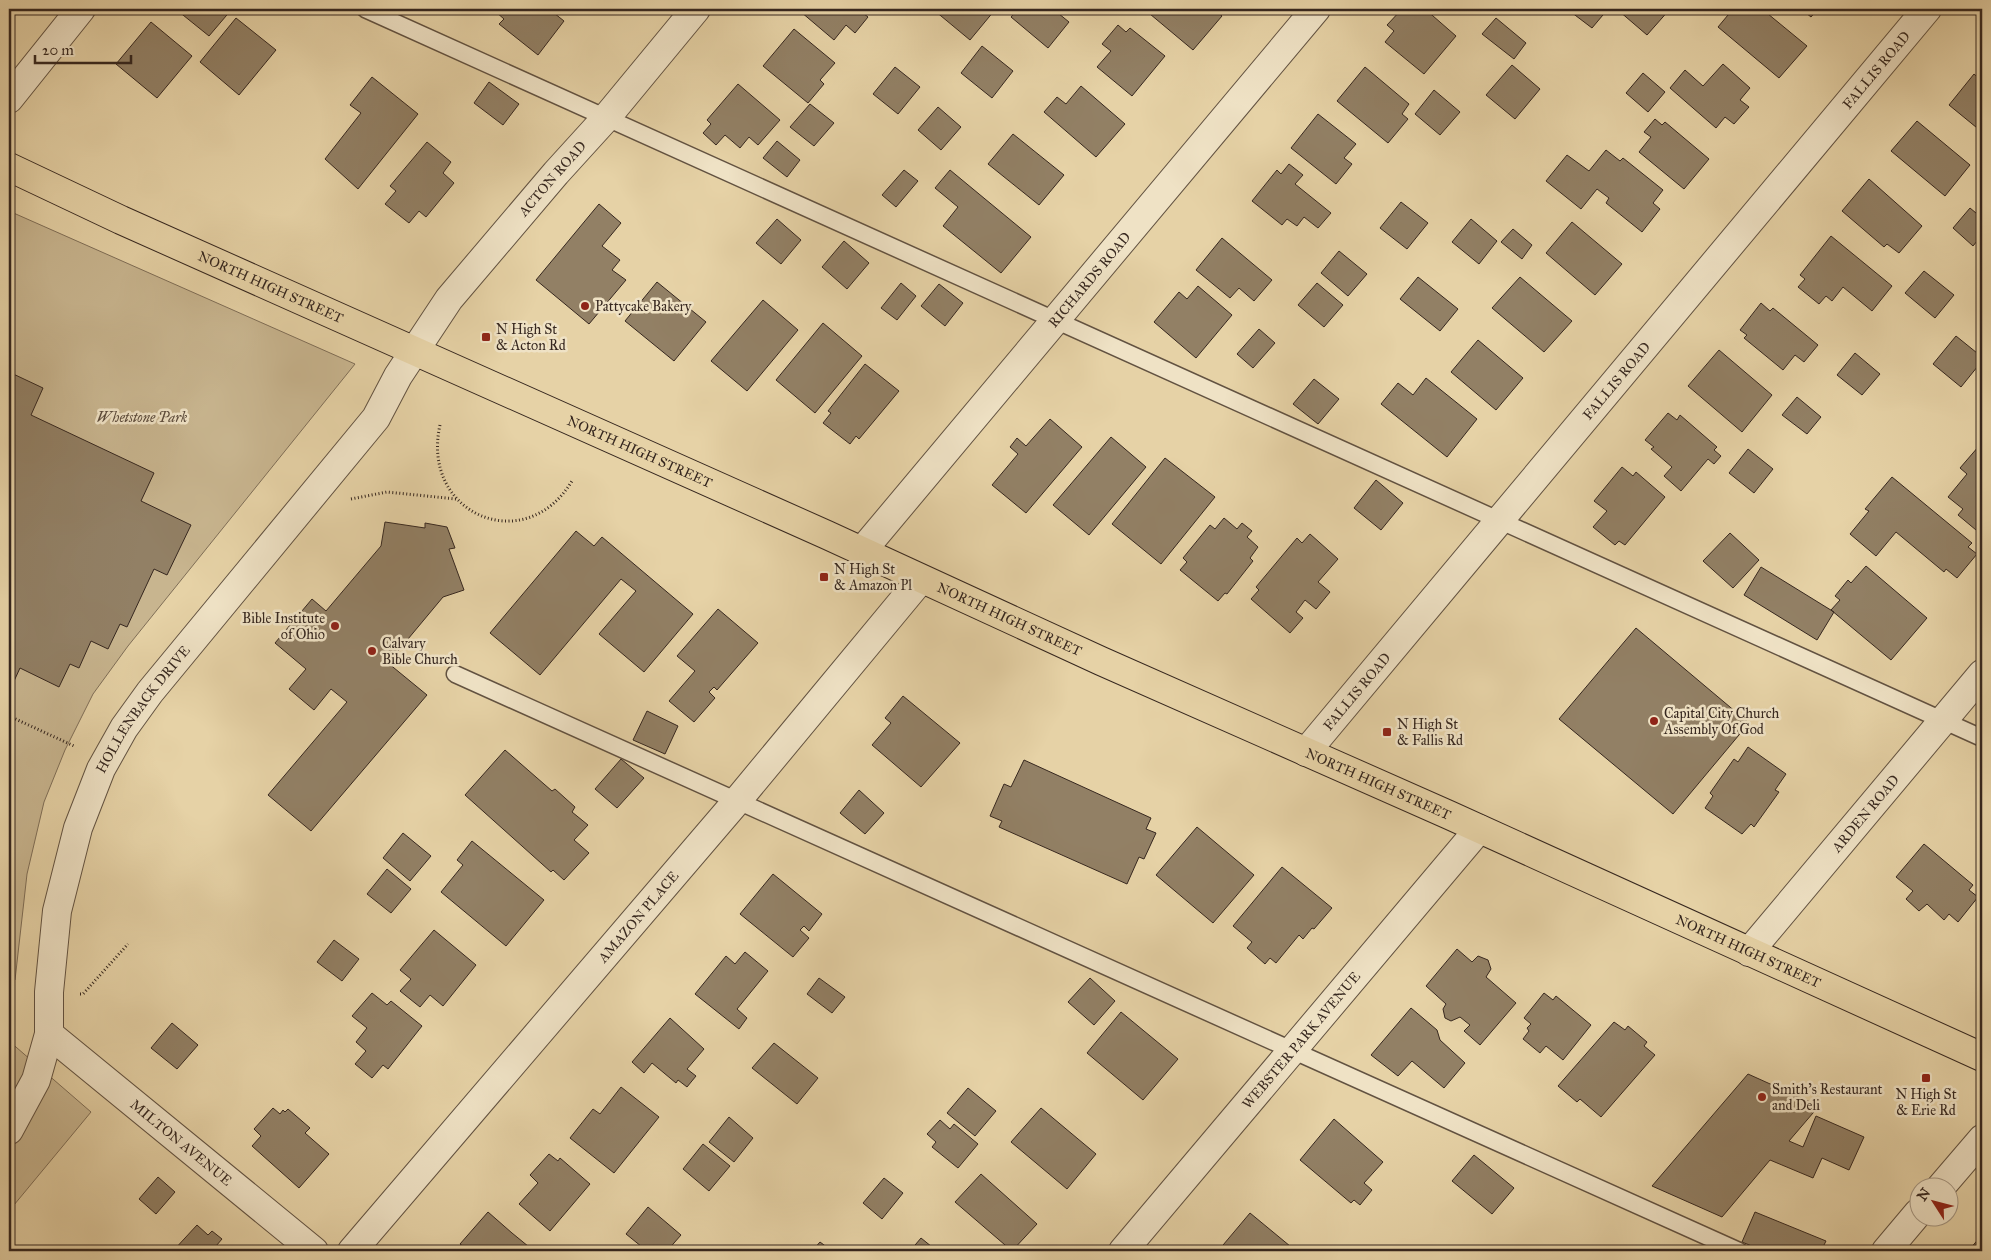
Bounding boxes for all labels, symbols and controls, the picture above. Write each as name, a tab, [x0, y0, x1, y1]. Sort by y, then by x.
street label: FALLIS ROAD	[1839, 28, 1914, 112]
scale bar	[35, 32, 131, 64]
text: 20 m	[42, 41, 74, 59]
street label: ACTON ROAD	[514, 137, 590, 220]
street label: RICHARDS ROAD	[1044, 228, 1134, 331]
street label: NORTH HIGH STREET	[196, 247, 346, 327]
place label: Pattycake Bakery	[595, 298, 692, 315]
marker: Pattycake Bakery	[579, 300, 591, 312]
place label: N High St & Acton Rd	[496, 321, 566, 354]
marker: N High St & Acton Rd	[480, 331, 492, 343]
street label: FALLIS ROAD	[1579, 338, 1654, 423]
park label: Whetstone Park	[97, 409, 188, 426]
street label: NORTH HIGH STREET	[565, 412, 715, 491]
place label: N High St & Amazon Pl	[834, 561, 912, 594]
marker: N High St & Amazon Pl	[818, 571, 830, 583]
street label: NORTH HIGH STREET	[935, 578, 1085, 660]
place label: Bible Institute of Ohio	[242, 610, 325, 643]
marker: Bible Institute of Ohio	[329, 620, 341, 632]
place label: Calvary Bible Church	[382, 635, 458, 668]
street label: HOLLENBACK DRIVE	[92, 642, 193, 776]
marker: Calvary Bible Church	[366, 645, 378, 657]
street label: FALLIS ROAD	[1319, 649, 1394, 734]
place label: Capital City Church Assembly Of God	[1663, 705, 1780, 738]
marker: Capital City Church Assembly Of God	[1648, 715, 1660, 727]
place label: N High St & Fallis Rd	[1397, 716, 1463, 749]
marker: N High St & Fallis Rd	[1381, 726, 1393, 738]
street label: NORTH HIGH STREET	[1303, 744, 1454, 824]
street label: ARDEN ROAD	[1827, 771, 1903, 856]
street label: AMAZON PLACE	[594, 867, 682, 967]
street label: NORTH HIGH STREET	[1673, 911, 1824, 991]
street label: WEBSTER PARK AVENUE	[1238, 968, 1364, 1112]
marker: N High St & Erie Rd	[1920, 1072, 1932, 1084]
place label: Smith's Restaurant and Deli	[1772, 1081, 1883, 1114]
place label: N High St & Erie Rd	[1895, 1086, 1957, 1119]
marker: Smith's Restaurant and Deli	[1756, 1091, 1768, 1103]
street label: MILTON AVENUE	[127, 1096, 236, 1189]
north arrow	[1908, 1178, 1958, 1228]
text: N	[1914, 1185, 1934, 1204]

